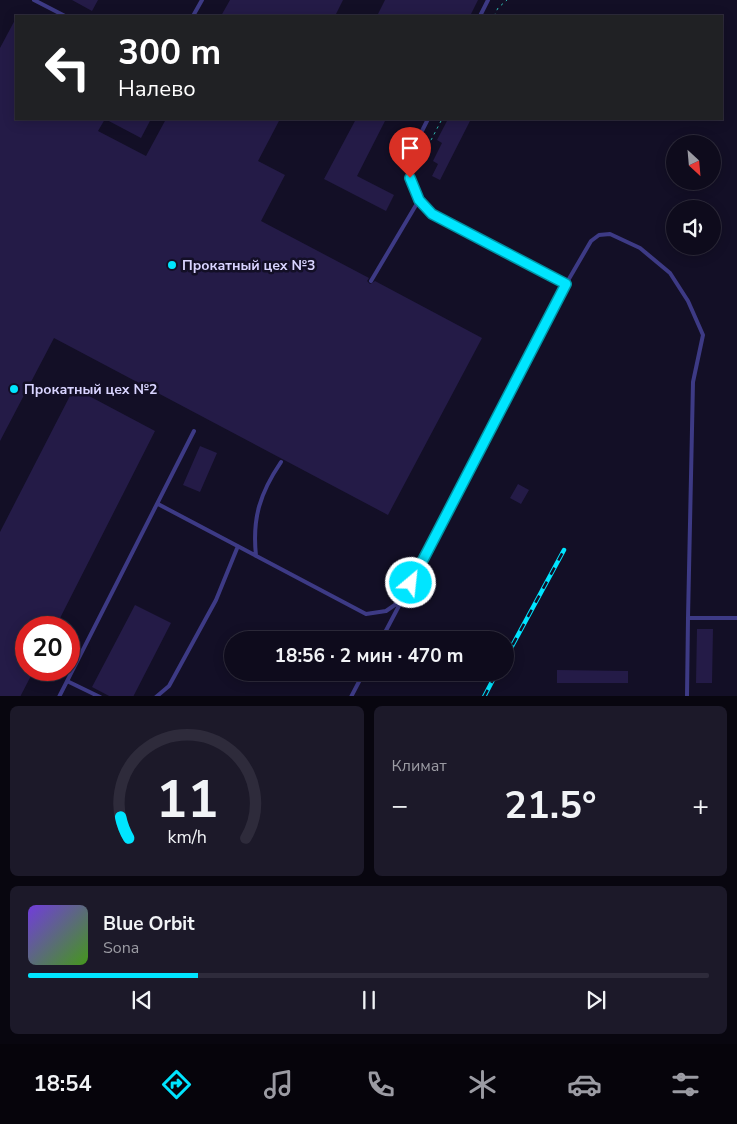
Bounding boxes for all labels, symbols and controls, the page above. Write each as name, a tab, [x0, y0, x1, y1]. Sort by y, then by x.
text: 300 m	[118, 29, 221, 76]
icon: left	[35, 35, 100, 100]
text: Налево	[118, 74, 196, 104]
pin	[389, 127, 431, 178]
icon: arrive	[396, 134, 424, 162]
north arrow	[666, 135, 721, 190]
map controls	[666, 135, 721, 255]
button: sound	[666, 200, 721, 255]
place label: Прокатный цех №3	[182, 256, 315, 275]
marker: Прокатный цех №3	[166, 259, 178, 271]
place label: Прокатный цех №2	[24, 380, 157, 399]
marker: Прокатный цех №2	[8, 383, 20, 395]
position arrow	[384, 556, 436, 608]
speed limit sign: 20	[15, 616, 80, 681]
text: 18:56 · 2 мин · 470 m	[275, 643, 463, 669]
text: Климат	[392, 755, 447, 777]
text: 11	[156, 764, 218, 835]
text: 21.5°	[504, 780, 596, 831]
text: −	[392, 787, 408, 825]
text: +	[692, 787, 709, 825]
text: km/h	[167, 825, 206, 849]
text: Blue Orbit	[103, 911, 194, 937]
text: Sona	[103, 937, 139, 959]
icon: previous	[128, 986, 156, 1014]
icon: pause	[355, 986, 383, 1014]
icon: next	[582, 986, 610, 1014]
icon: directions	[159, 1067, 194, 1102]
icon: music	[261, 1067, 296, 1102]
icon: phone	[363, 1067, 398, 1102]
icon: climate	[465, 1067, 500, 1102]
icon: car	[567, 1067, 602, 1102]
icon: filters	[668, 1067, 703, 1102]
text: 18:54	[33, 1069, 92, 1099]

